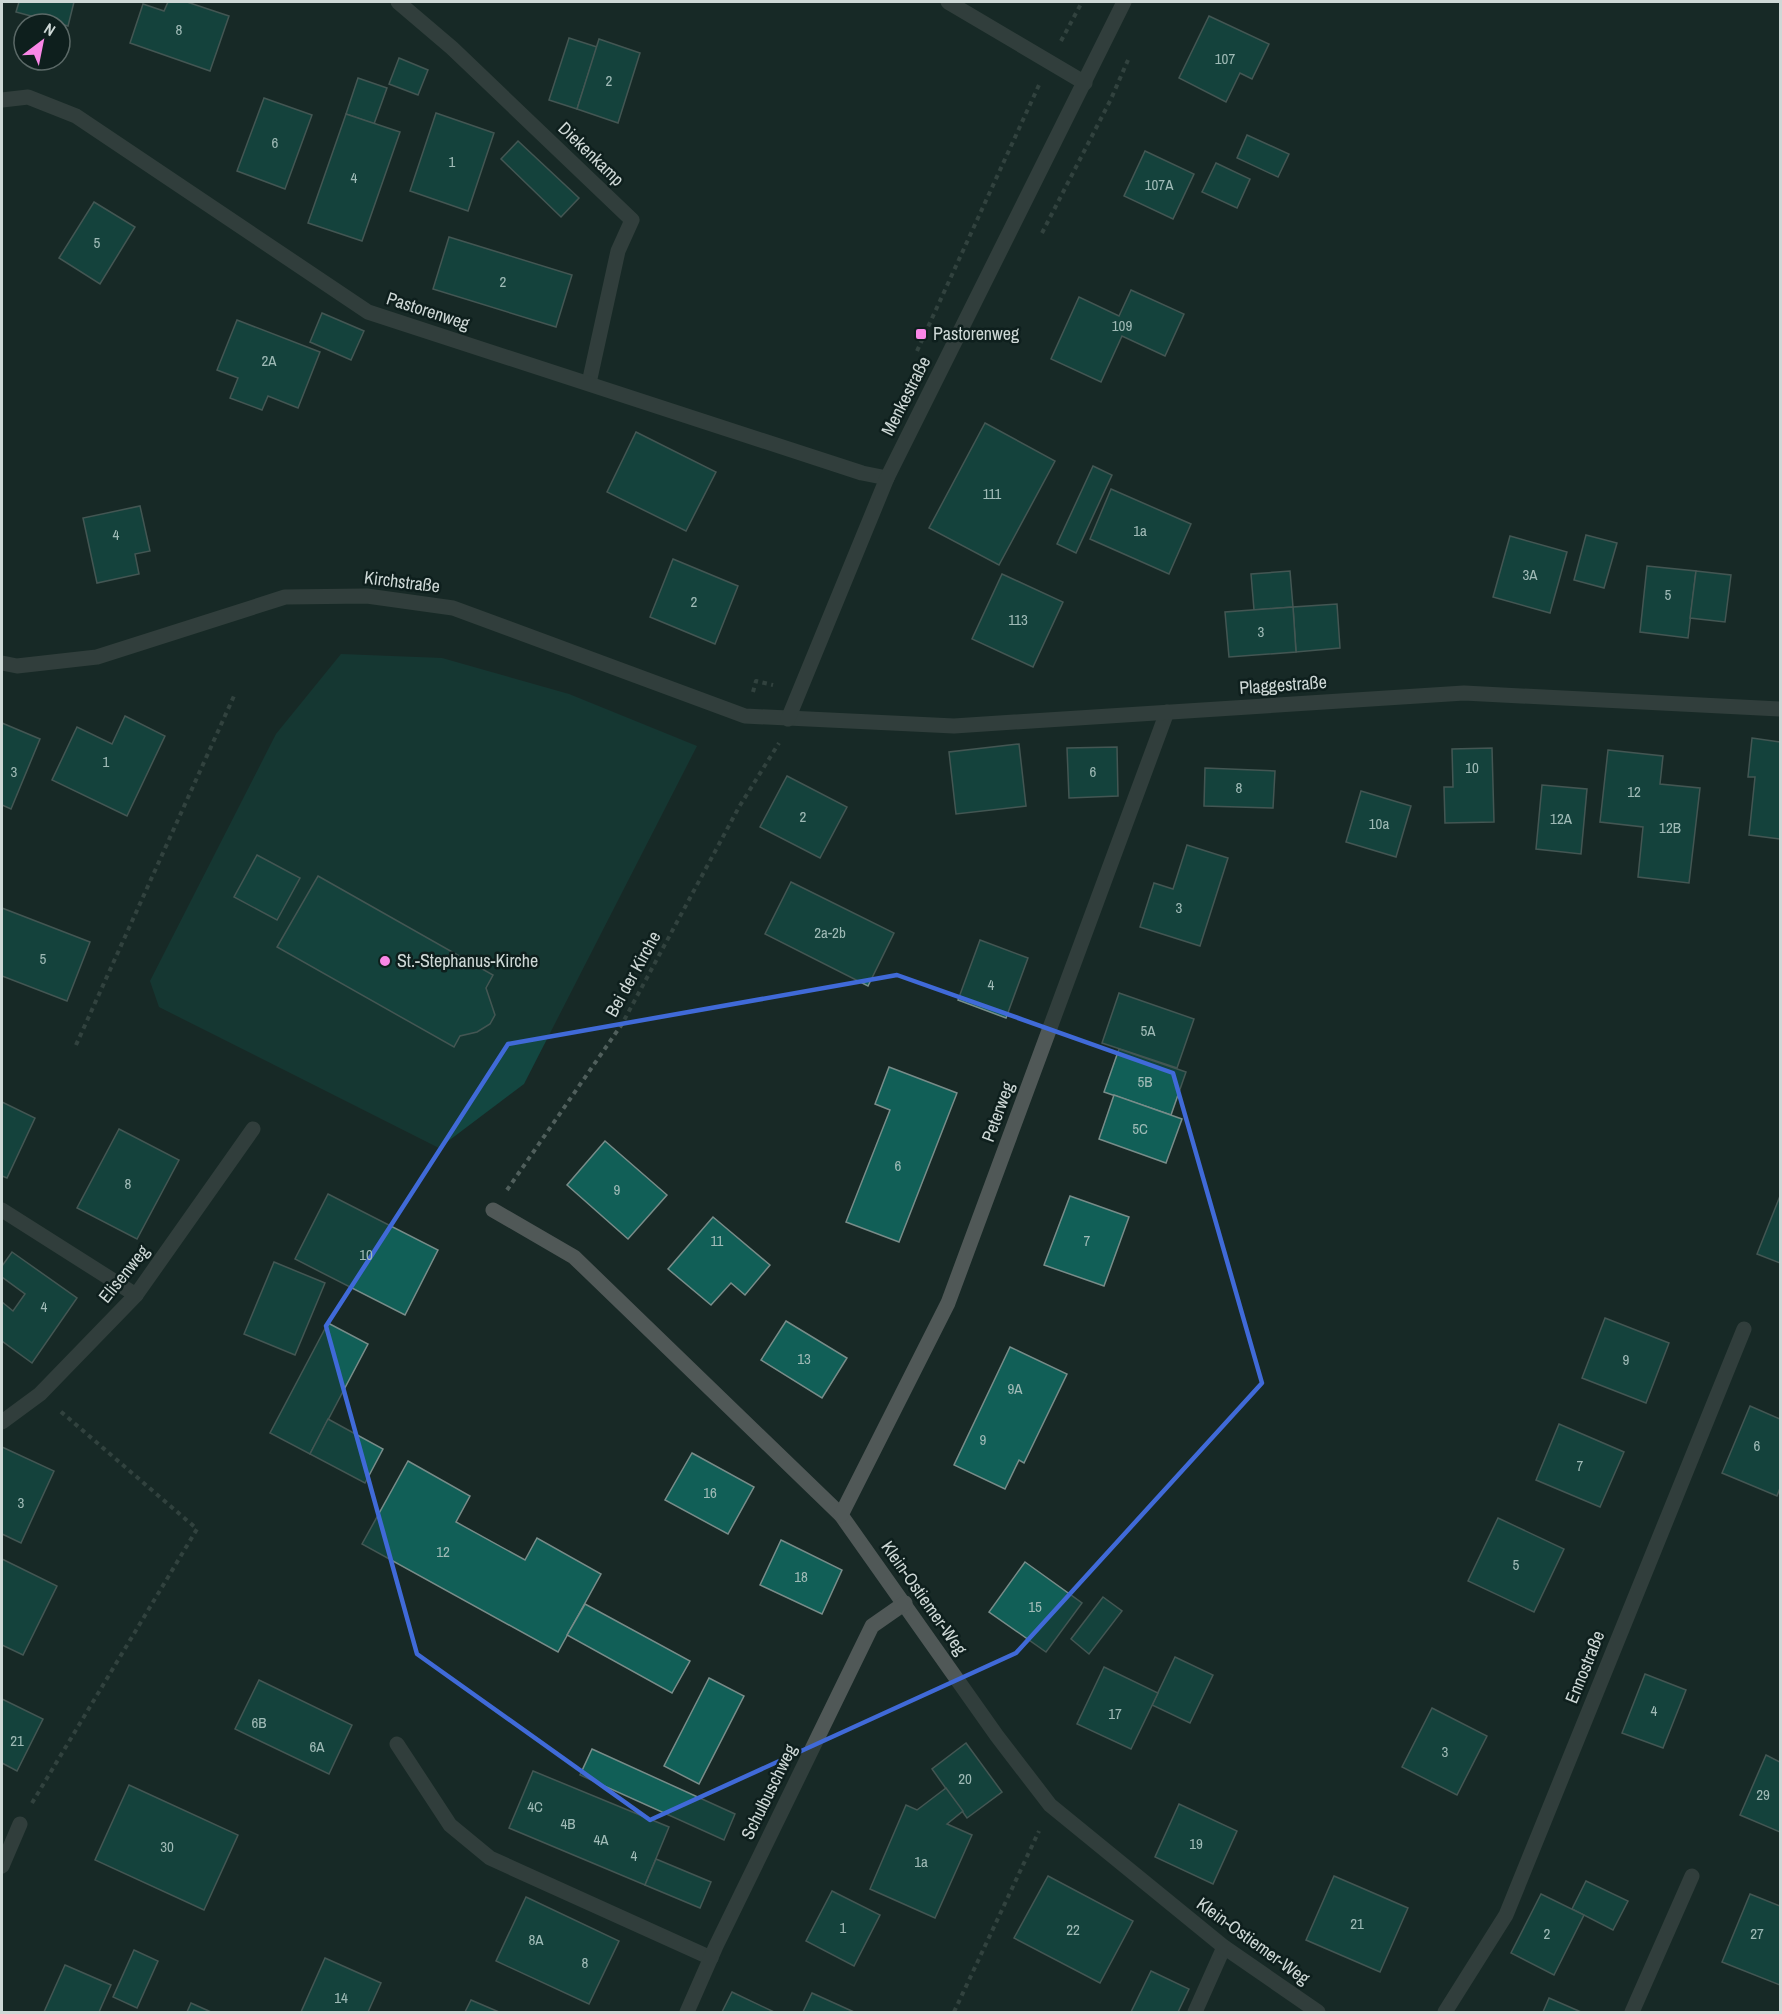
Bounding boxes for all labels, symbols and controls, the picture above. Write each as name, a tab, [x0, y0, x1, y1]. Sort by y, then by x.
north arrow	[12, 12, 72, 72]
text: N	[40, 17, 60, 41]
house number: 8	[176, 19, 183, 40]
house number: 107	[1215, 48, 1235, 69]
house number: 2	[606, 70, 613, 91]
street label: Diekenkamp	[553, 116, 630, 191]
house number: 6	[272, 132, 279, 153]
house number: 1	[449, 151, 456, 172]
house number: 4	[351, 167, 358, 188]
house number: 107A	[1145, 174, 1174, 195]
house number: 5	[94, 232, 101, 253]
house number: 2	[500, 271, 507, 292]
street label: Pastorenweg	[383, 285, 474, 336]
house number: 109	[1112, 315, 1132, 336]
place label: Pastorenweg	[933, 321, 1020, 346]
marker: Pastorenweg	[914, 327, 928, 341]
house number: 2A	[261, 350, 277, 371]
street label: Menkestraße	[875, 352, 936, 440]
house number: 111	[983, 483, 1002, 504]
house number: 1a	[1133, 520, 1147, 541]
house number: 4	[113, 524, 120, 545]
street label: Kirchstraße	[363, 564, 441, 599]
house number: 3A	[1522, 564, 1538, 585]
house number: 5	[1665, 584, 1672, 605]
house number: 2	[691, 591, 698, 612]
house number: 113	[1008, 609, 1028, 630]
house number: 3	[1258, 621, 1265, 642]
street label: Plaggestraße	[1238, 669, 1328, 700]
house number: 1	[103, 751, 110, 772]
house number: 10	[1465, 757, 1479, 778]
house number: 3	[11, 761, 18, 782]
house number: 6	[1090, 761, 1097, 782]
house number: 8	[1236, 777, 1243, 798]
house number: 12	[1627, 781, 1641, 802]
house number: 2	[800, 806, 807, 827]
house number: 12A	[1550, 808, 1573, 829]
house number: 10a	[1369, 813, 1389, 834]
house number: 12B	[1659, 817, 1681, 838]
house number: 3	[1176, 897, 1183, 918]
house number: 2a-2b	[814, 922, 846, 943]
street label: Bei der Kirche	[599, 926, 666, 1021]
house number: 5	[40, 948, 47, 969]
place label: St.-Stephanus-Kirche	[397, 948, 538, 973]
marker: St.-Stephanus-Kirche	[378, 954, 392, 968]
house number: 4	[988, 974, 995, 995]
house number: 5A	[1140, 1020, 1156, 1041]
house number: 5B	[1137, 1071, 1153, 1092]
street label: Peterweg	[975, 1078, 1020, 1145]
house number: 5C	[1132, 1118, 1148, 1139]
house number: 6	[895, 1155, 902, 1176]
house number: 8	[125, 1173, 132, 1194]
house number: 9	[614, 1179, 621, 1200]
house number: 11	[711, 1230, 724, 1251]
house number: 7	[1084, 1230, 1091, 1251]
street label: Elisenweg	[92, 1239, 155, 1308]
house number: 10	[359, 1244, 373, 1265]
house number: 4	[41, 1296, 48, 1317]
house number: 13	[797, 1348, 811, 1369]
house number: 9	[1623, 1349, 1630, 1370]
house number: 9A	[1007, 1378, 1023, 1399]
house number: 9	[980, 1429, 987, 1450]
house number: 6	[1754, 1435, 1761, 1456]
house number: 7	[1577, 1455, 1584, 1476]
house number: 16	[703, 1482, 717, 1503]
house number: 3	[18, 1492, 25, 1513]
street label: Klein-Ostiemer-Weg	[876, 1536, 974, 1661]
house number: 12	[436, 1541, 450, 1562]
house number: 5	[1513, 1554, 1520, 1575]
house number: 18	[794, 1566, 808, 1587]
house number: 15	[1028, 1596, 1042, 1617]
street label: Ennostraße	[1559, 1627, 1610, 1707]
house number: 4	[1651, 1700, 1658, 1721]
house number: 17	[1108, 1703, 1122, 1724]
house number: 6B	[251, 1712, 267, 1733]
house number: 21	[10, 1730, 24, 1751]
house number: 6A	[309, 1736, 325, 1757]
street label: Schulbuschweg	[735, 1739, 803, 1844]
house number: 3	[1442, 1741, 1449, 1762]
house number: 20	[958, 1768, 972, 1789]
house number: 29	[1756, 1784, 1770, 1805]
house number: 4C	[527, 1796, 543, 1817]
house number: 4B	[560, 1813, 576, 1834]
house number: 4A	[593, 1829, 609, 1850]
house number: 19	[1189, 1833, 1203, 1854]
house number: 30	[160, 1836, 174, 1857]
house number: 4	[631, 1845, 638, 1866]
house number: 1a	[914, 1851, 928, 1872]
street label: Klein-Ostiemer-Weg	[1192, 1891, 1316, 1991]
house number: 21	[1350, 1913, 1364, 1934]
house number: 1	[840, 1917, 847, 1938]
house number: 22	[1066, 1919, 1080, 1940]
house number: 2	[1544, 1923, 1551, 1944]
house number: 27	[1750, 1923, 1764, 1944]
house number: 8A	[528, 1929, 544, 1950]
house number: 8	[582, 1952, 589, 1973]
house number: 14	[334, 1987, 348, 2008]

